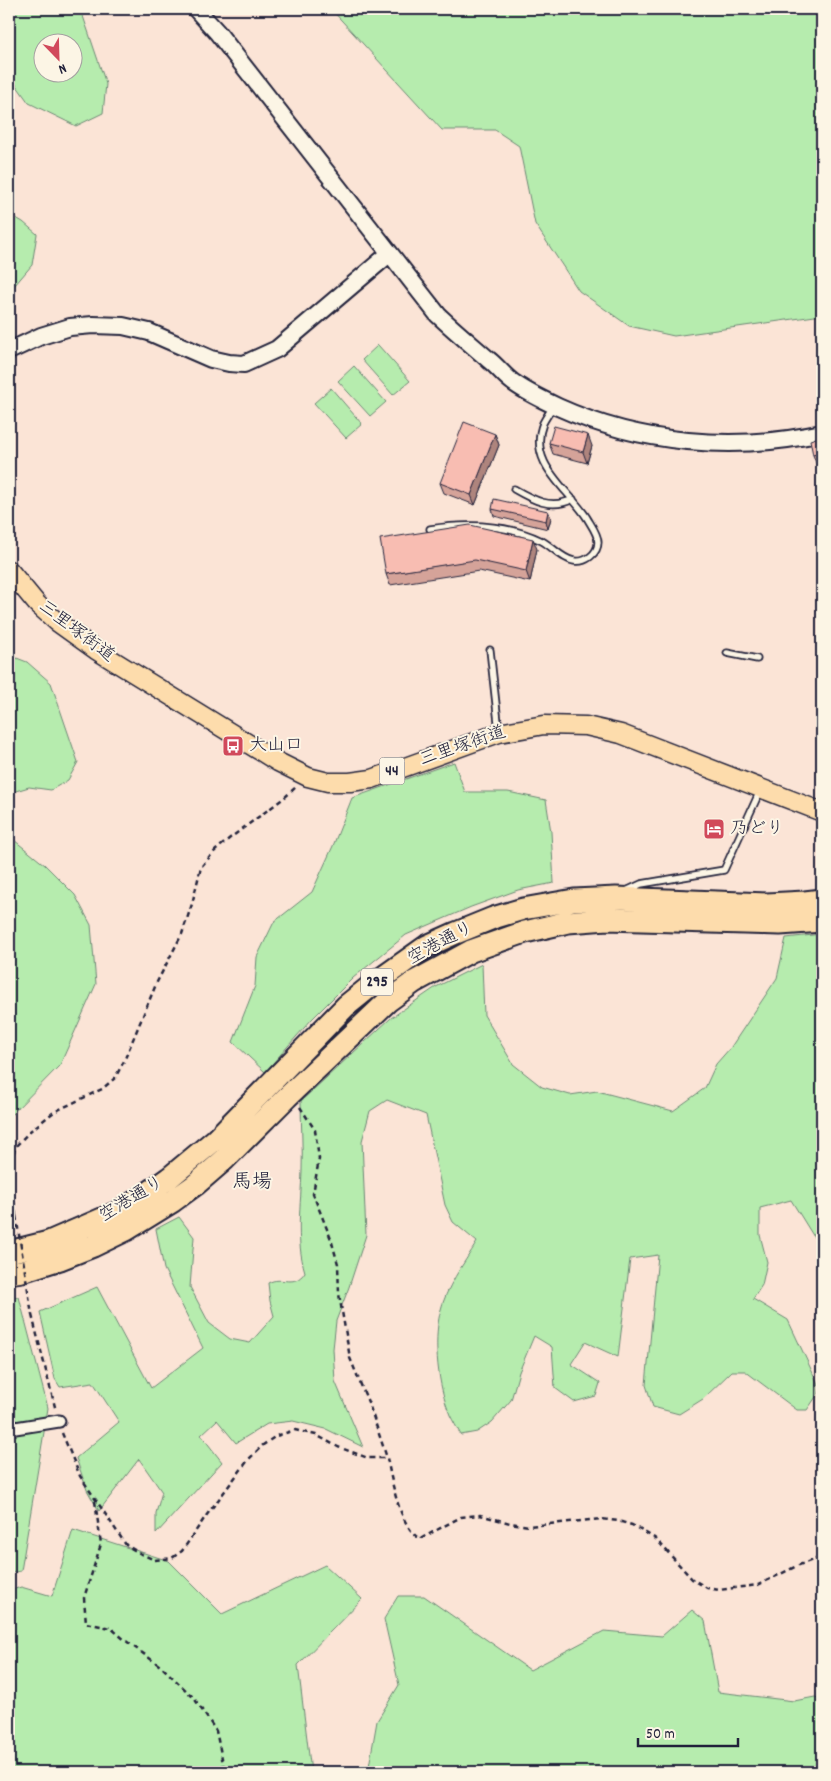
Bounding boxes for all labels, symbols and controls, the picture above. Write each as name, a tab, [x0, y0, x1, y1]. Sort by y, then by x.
north arrow	[32, 32, 82, 82]
text: N	[55, 58, 69, 79]
street label: 三里塚街道	[33, 595, 119, 669]
street label: 三里塚街道	[416, 721, 510, 773]
bus stop icon: 大山口	[221, 734, 245, 758]
place label: 大山口	[249, 734, 303, 759]
road number: 44	[380, 758, 404, 784]
hotel icon: 乃どり	[702, 817, 726, 841]
place label: 乃どり	[730, 817, 784, 842]
street label: 空港通り	[403, 916, 479, 972]
road number: 295	[361, 969, 393, 996]
district label: 馬場	[232, 1169, 272, 1197]
street label: 空港通り	[95, 1171, 169, 1229]
scale bar	[638, 1716, 738, 1748]
text: 50 m	[646, 1724, 675, 1746]

